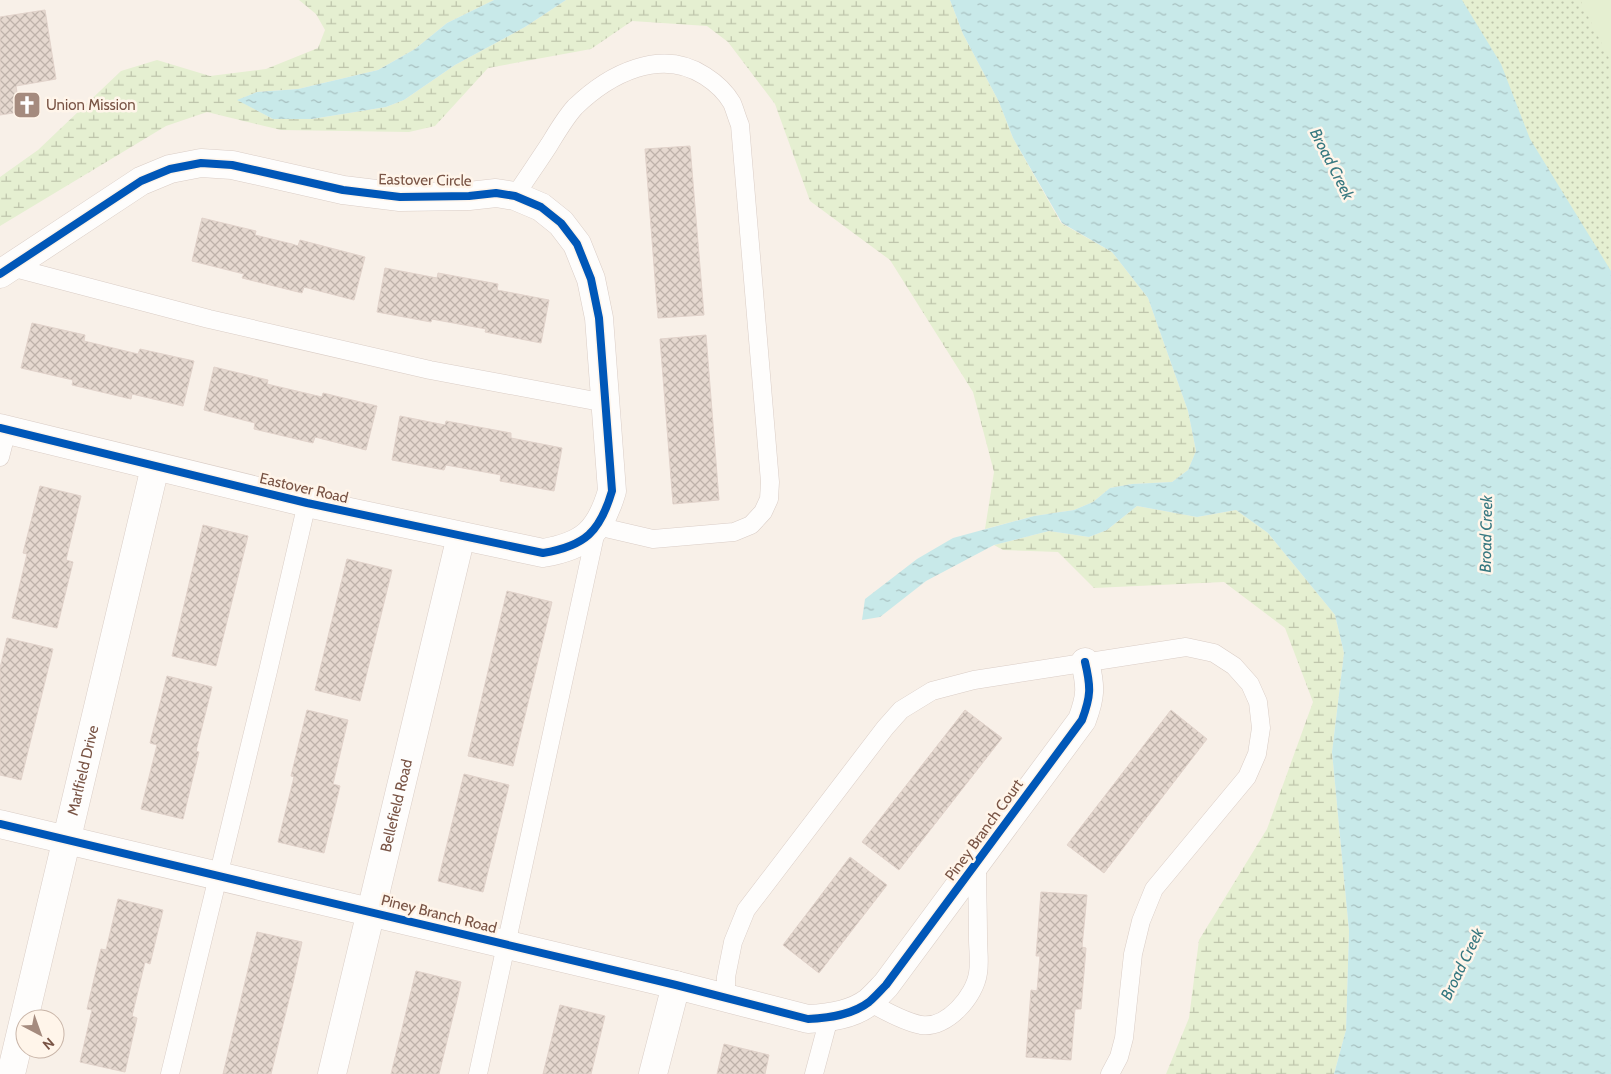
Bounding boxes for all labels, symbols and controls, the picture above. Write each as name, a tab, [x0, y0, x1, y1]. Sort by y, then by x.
church icon: Union Mission	[12, 90, 42, 120]
place label: Union Mission	[46, 96, 136, 114]
water label: Broad Creek	[1306, 125, 1359, 204]
street label: Eastover Circle	[378, 170, 472, 190]
street label: Eastover Road	[258, 469, 350, 507]
water label: Broad Creek	[1476, 494, 1496, 573]
street label: Marlfield Drive	[64, 723, 102, 817]
street label: Bellefield Road	[377, 757, 416, 854]
street label: Piney Branch Court	[941, 776, 1027, 884]
street label: Piney Branch Road	[379, 891, 499, 937]
water label: Broad Creek	[1436, 924, 1488, 1003]
north arrow	[15, 1009, 65, 1059]
text: N	[39, 1034, 58, 1054]

